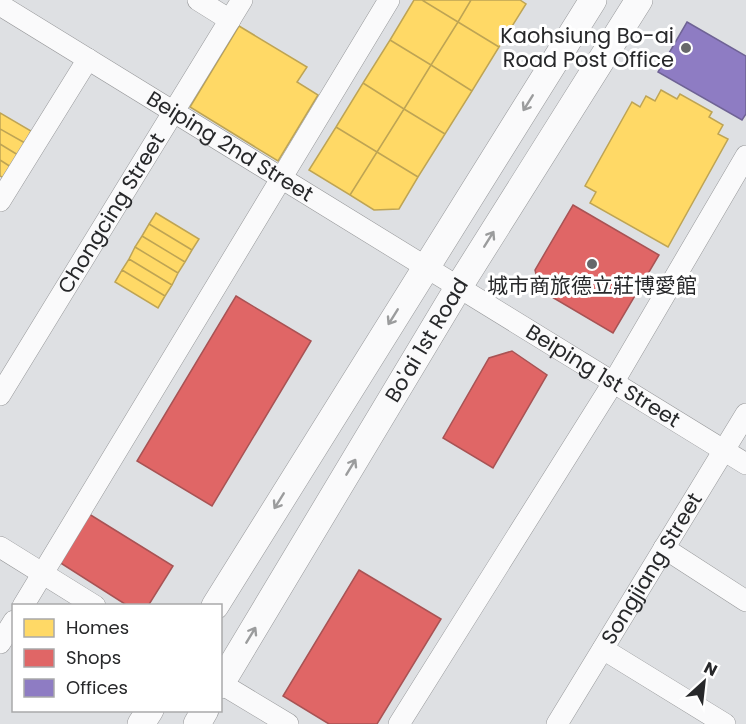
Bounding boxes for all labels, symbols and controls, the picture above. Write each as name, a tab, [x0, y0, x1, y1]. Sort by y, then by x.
place label: Kaohsiung Bo-ai Road Post Office	[500, 21, 674, 74]
marker: Kaohsiung Bo-ai Road Post Office	[679, 41, 693, 55]
street label: Beiping 2nd Street	[141, 84, 319, 208]
one-way arrow	[522, 94, 535, 111]
street label: Chongcing Street	[51, 127, 171, 299]
one-way arrow	[482, 230, 495, 247]
marker: 城市商旅德立莊博愛館	[585, 257, 599, 271]
place label: 城市商旅德立莊博愛館	[487, 271, 697, 300]
street label: Bo'ai 1st Road	[378, 272, 475, 408]
one-way arrow	[387, 308, 399, 325]
street label: Beiping 1st Street	[521, 317, 686, 434]
one-way arrow	[345, 459, 357, 476]
street label: Songjiang Street	[594, 487, 709, 650]
one-way arrow	[273, 492, 285, 509]
legend	[12, 604, 222, 712]
text: Homes	[66, 615, 129, 640]
one-way arrow	[245, 627, 257, 644]
text: Shops	[66, 645, 121, 670]
north arrow	[674, 652, 734, 712]
text: N	[700, 656, 721, 682]
text: Offices	[66, 675, 128, 700]

